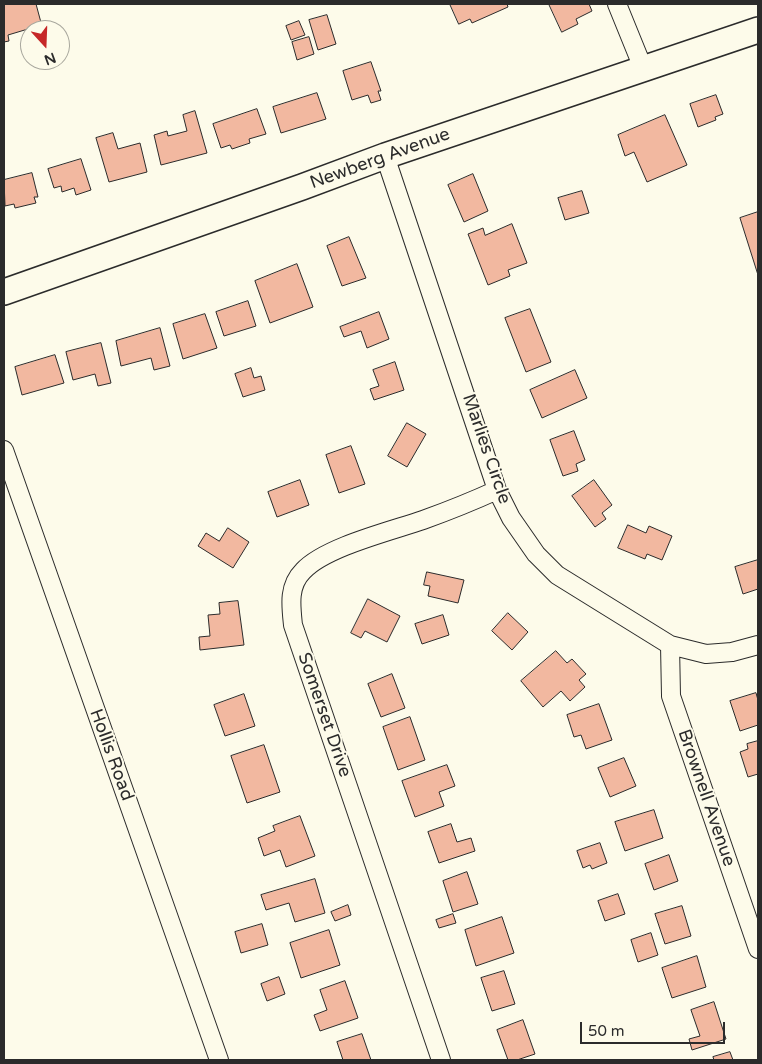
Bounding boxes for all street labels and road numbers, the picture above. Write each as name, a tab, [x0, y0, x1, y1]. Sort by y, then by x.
street label: Newberg Avenue	[307, 124, 453, 194]
street label: Marlies Circle	[457, 391, 515, 507]
street label: Somerset Drive	[293, 650, 355, 780]
street label: Hollis Road	[84, 706, 138, 804]
street label: Brownell Avenue	[672, 727, 740, 869]

